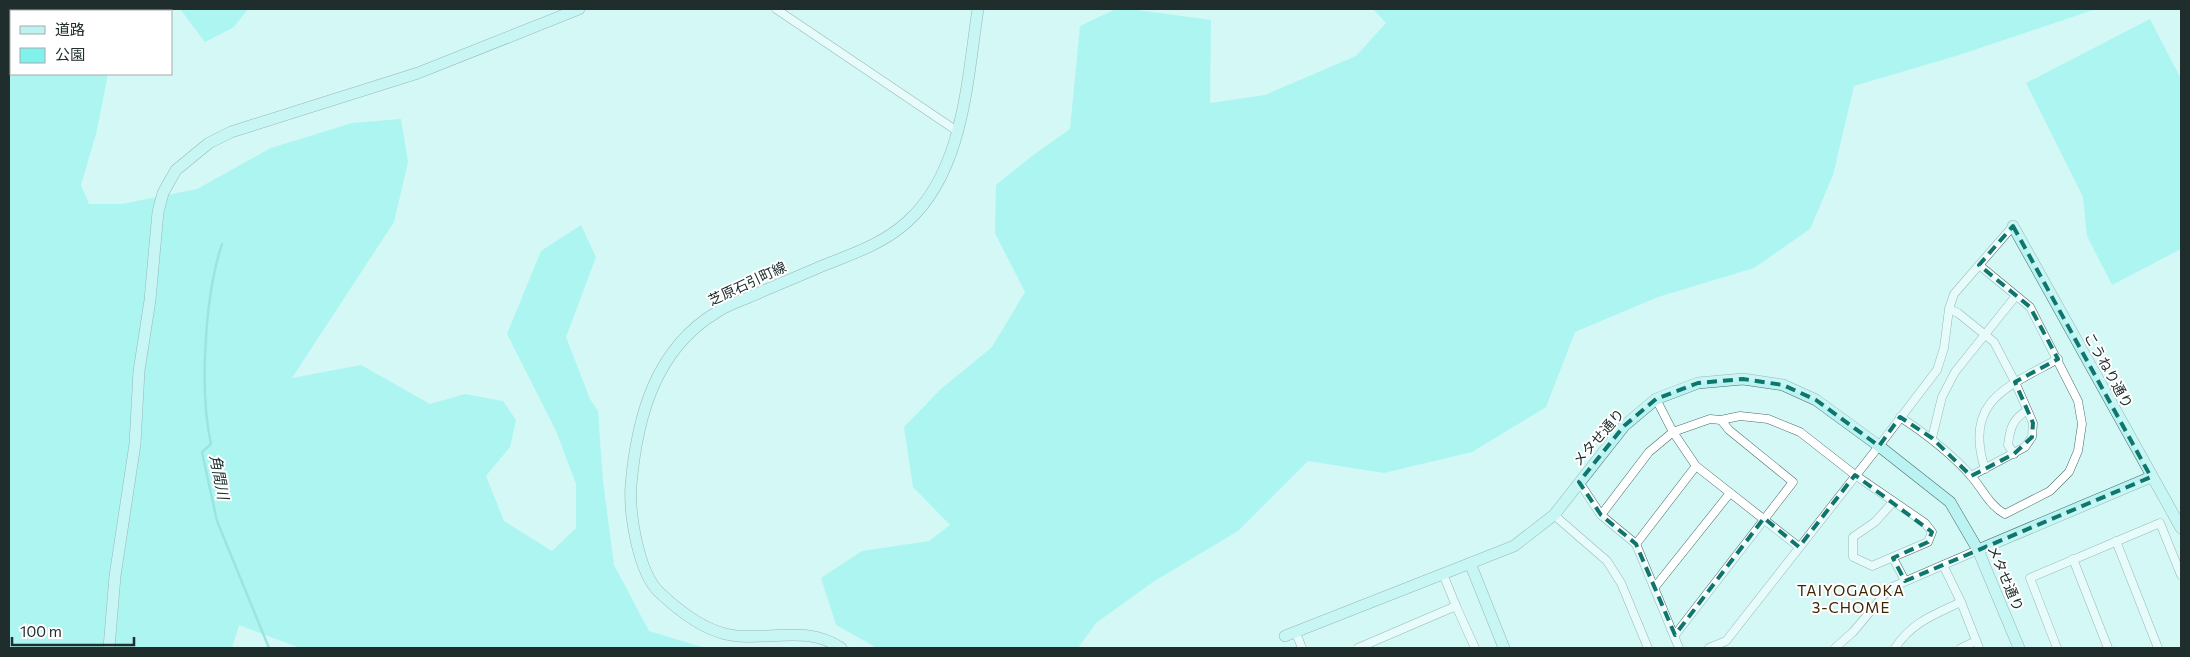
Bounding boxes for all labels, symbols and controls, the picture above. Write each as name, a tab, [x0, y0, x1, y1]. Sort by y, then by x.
legend	[10, 10, 172, 75]
text: 道路	[55, 20, 85, 38]
text: 公園	[55, 45, 85, 63]
street label: 芝原石引町線	[705, 258, 789, 308]
street label: こうねり通り	[2081, 329, 2137, 411]
street label: メタせ通り	[1569, 405, 1627, 469]
water label: 角間川	[207, 453, 234, 503]
street label: メタせ通り	[1985, 542, 2027, 614]
district label: TAIYOGAOKA 3-CHOME	[1797, 581, 1905, 616]
scale bar	[12, 614, 135, 646]
text: 100 m	[20, 622, 62, 640]

